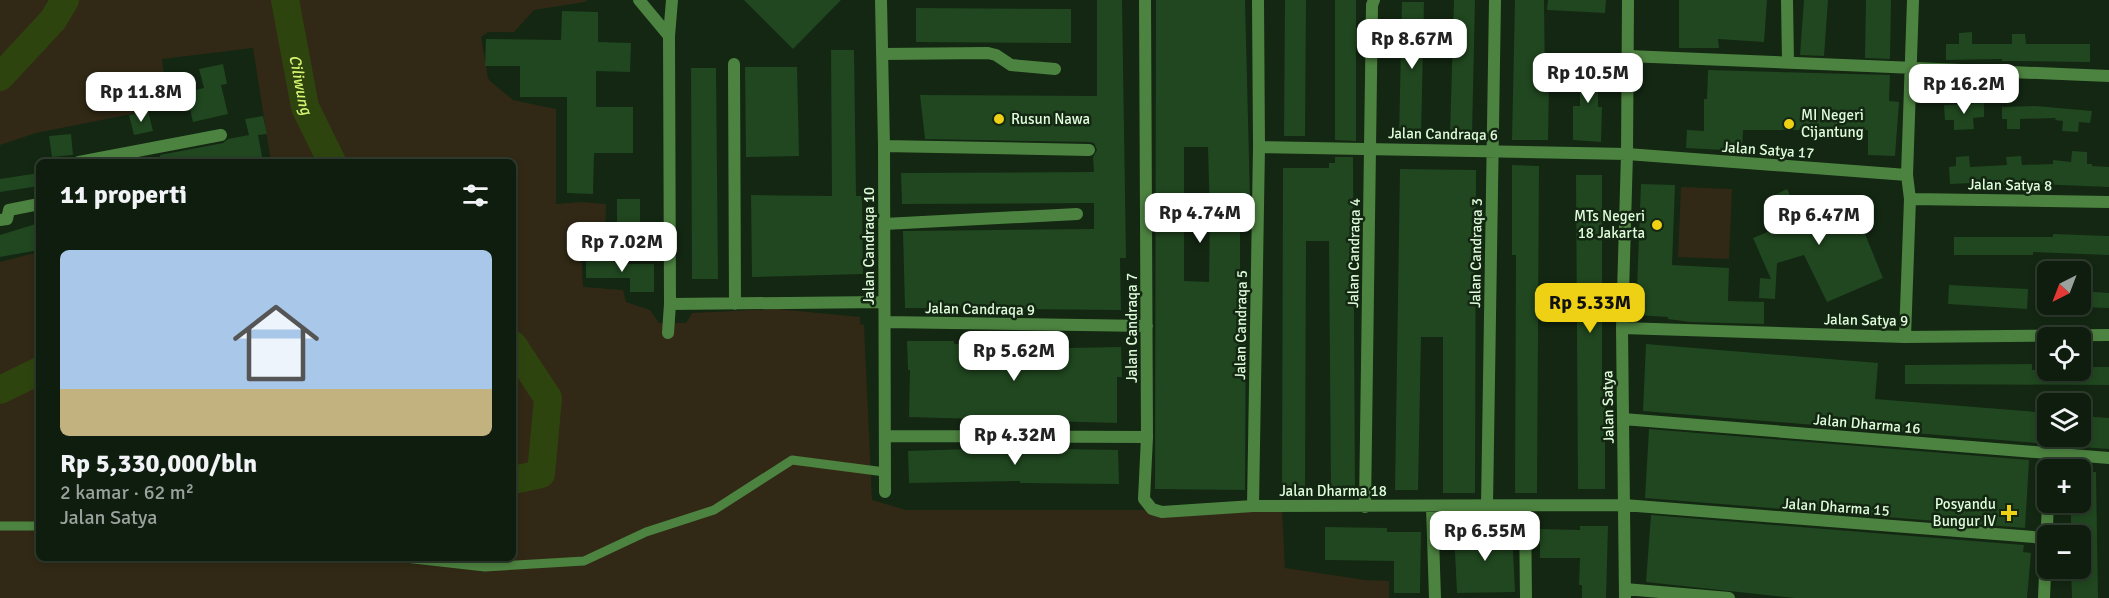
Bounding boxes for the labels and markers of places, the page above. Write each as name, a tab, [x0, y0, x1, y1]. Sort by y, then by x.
pin: Rp 8.67M	[1350, 19, 1474, 70]
pin: Rp 10.5M	[1526, 53, 1650, 104]
pin: Rp 16.2M	[1902, 64, 2026, 115]
pin: Rp 11.8M	[79, 72, 203, 123]
place label: MI Negeri Cijantung	[1801, 106, 1864, 141]
place label: Rusun Nawa	[1011, 110, 1090, 128]
marker: Rusun Nawa	[992, 112, 1006, 126]
marker: MI Negeri Cijantung	[1782, 117, 1796, 131]
pin: Rp 4.74M	[1138, 193, 1262, 244]
pin: Rp 6.47M	[1757, 195, 1881, 246]
place label: MTs Negeri 18 Jakarta	[1574, 207, 1645, 242]
marker: MTs Negeri 18 Jakarta	[1650, 218, 1664, 232]
pin: Rp 7.02M	[560, 222, 684, 273]
pin: Rp 5.33M	[1528, 283, 1652, 334]
pin: Rp 5.62M	[952, 331, 1076, 382]
pin: Rp 4.32M	[953, 415, 1077, 466]
place label: Posyandu Bungur IV	[1933, 495, 1996, 530]
marker: Posyandu Bungur IV	[2000, 504, 2018, 522]
pin: Rp 6.55M	[1423, 511, 1547, 562]

